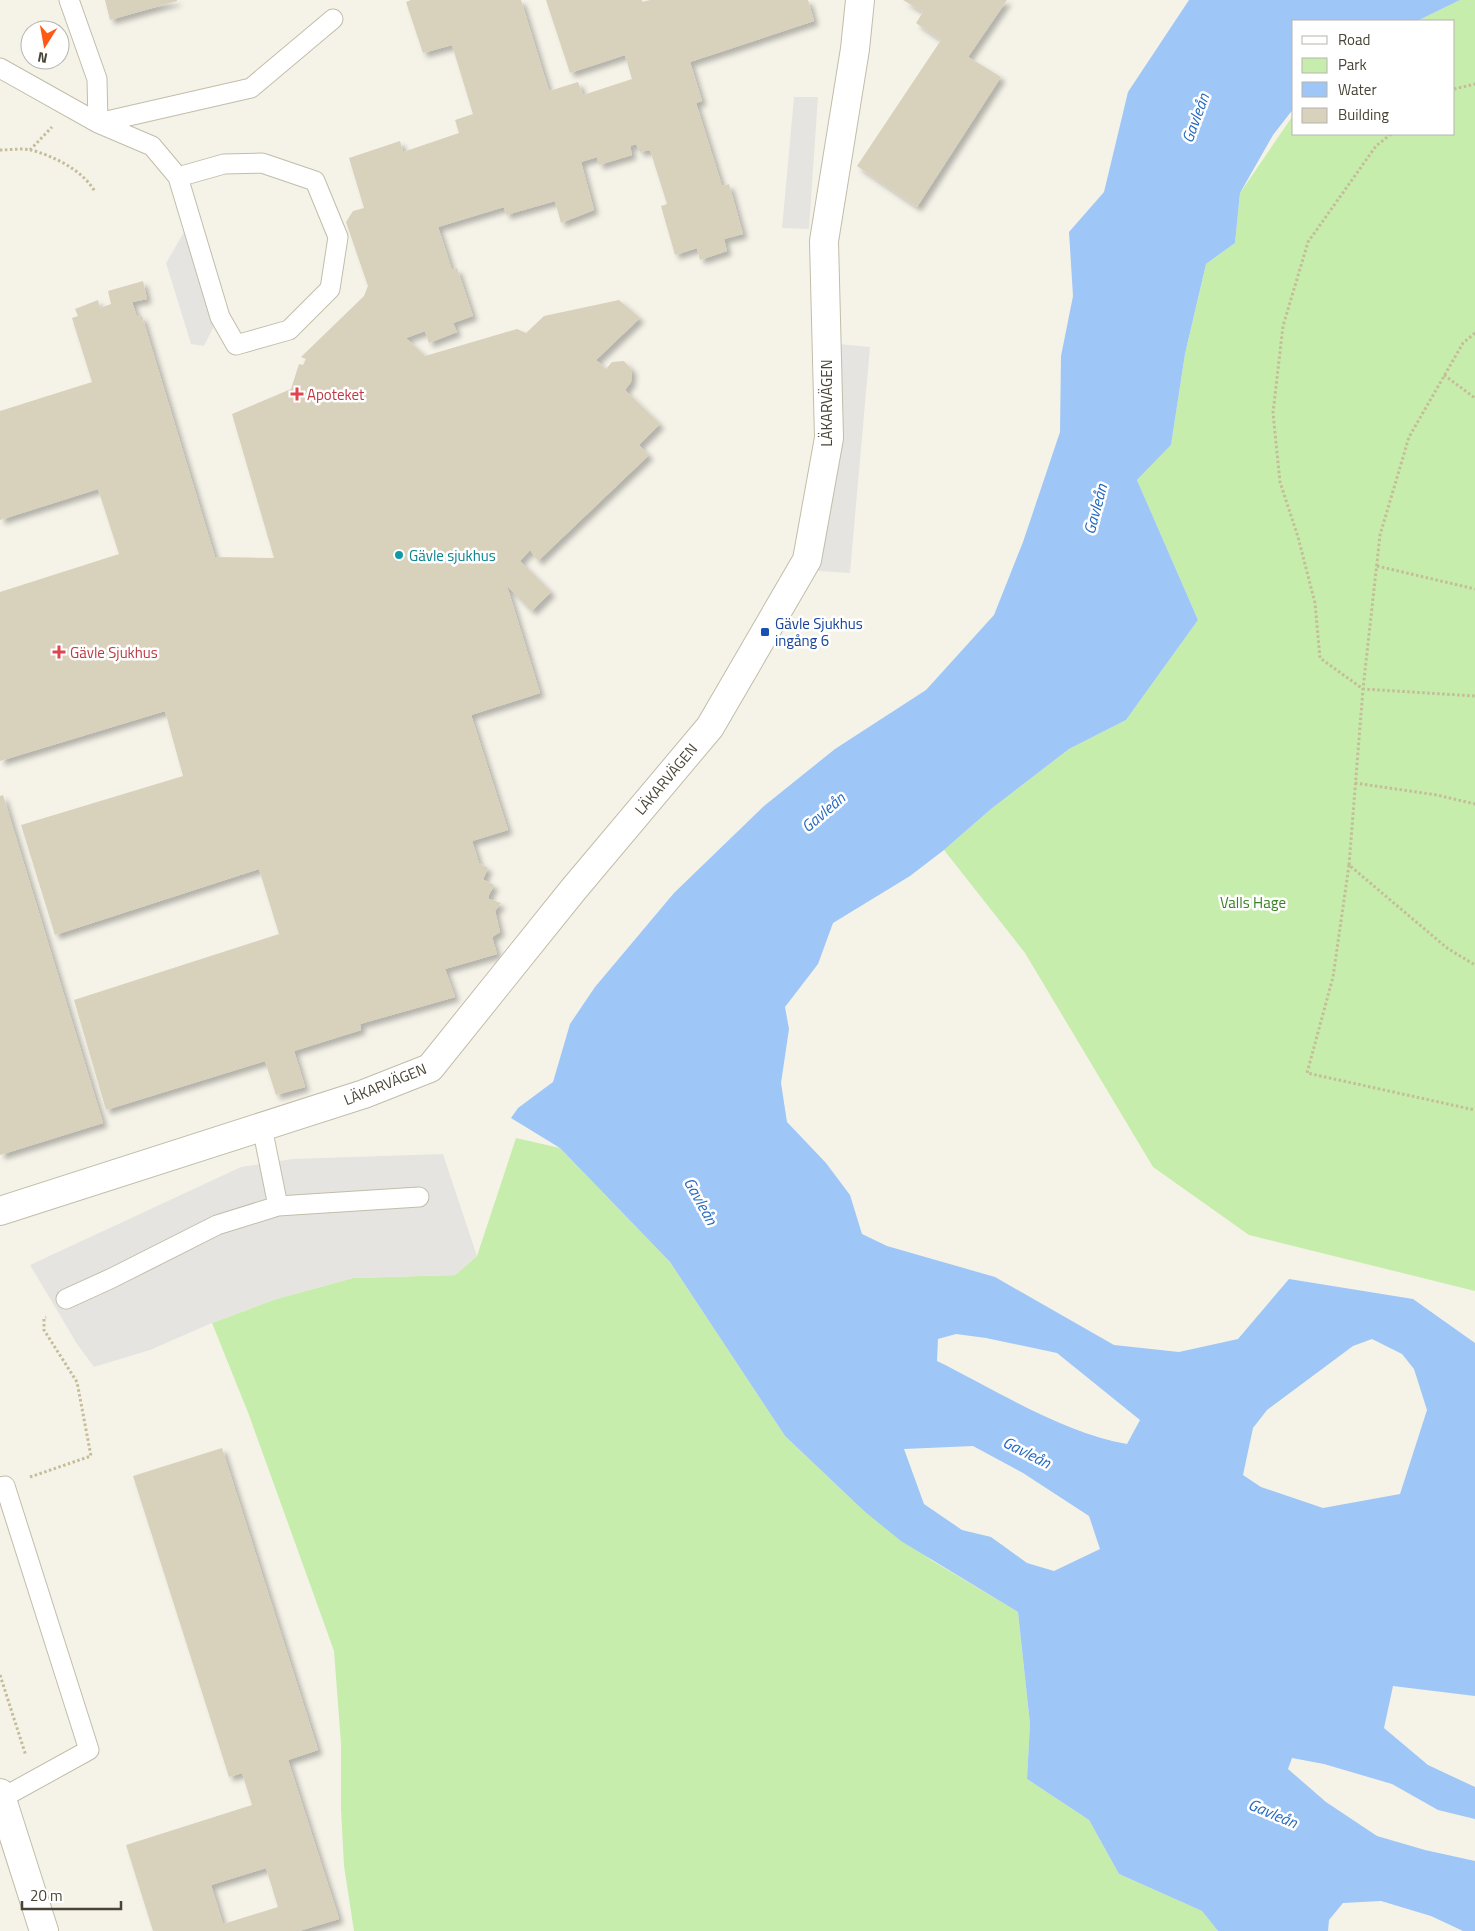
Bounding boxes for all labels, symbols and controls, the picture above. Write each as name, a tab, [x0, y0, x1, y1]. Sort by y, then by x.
north arrow	[20, 20, 70, 70]
legend	[1292, 20, 1455, 135]
text: Road	[1338, 28, 1370, 51]
text: N	[36, 47, 49, 69]
text: Park	[1338, 53, 1367, 76]
text: Water	[1338, 78, 1377, 101]
water label: Gavleån	[1175, 89, 1215, 146]
text: Building	[1338, 103, 1389, 126]
street label: LÄKARVÄGEN	[815, 359, 838, 447]
place label: Apoteket	[307, 383, 365, 406]
marker: Apoteket	[291, 388, 303, 400]
water label: Gavleån	[1077, 480, 1113, 537]
place label: Gävle sjukhus	[409, 544, 496, 567]
marker: Gävle sjukhus	[393, 549, 405, 561]
place label: Gävle Sjukhus ingång 6	[775, 612, 863, 652]
marker: Gävle Sjukhus ingång 6	[759, 626, 771, 638]
place label: Gävle Sjukhus	[70, 641, 158, 664]
marker: Gävle Sjukhus	[52, 645, 66, 659]
street label: LÄKARVÄGEN	[629, 738, 703, 820]
water label: Gavleån	[796, 785, 851, 838]
park label: Valls Hage	[1220, 891, 1286, 914]
street label: LÄKARVÄGEN	[340, 1057, 430, 1111]
water label: Gavleån	[678, 1173, 724, 1230]
water label: Gavleån	[999, 1430, 1056, 1475]
water label: Gavleån	[1245, 1792, 1302, 1834]
scale bar	[22, 1878, 121, 1910]
text: 20 m	[30, 1884, 63, 1907]

